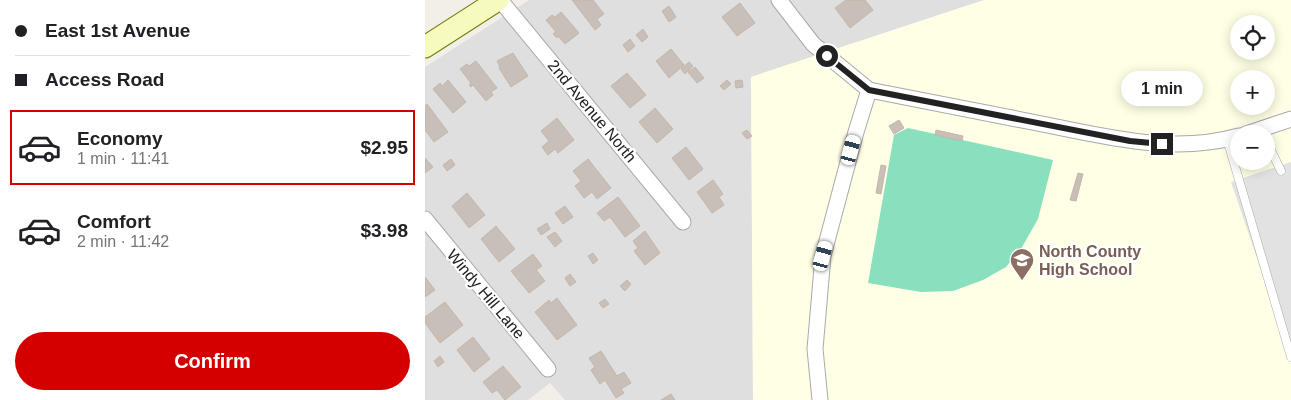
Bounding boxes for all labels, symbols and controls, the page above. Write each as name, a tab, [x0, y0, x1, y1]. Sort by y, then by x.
map controls	[1230, 15, 1275, 170]
button: locate	[1230, 15, 1275, 60]
text: East 1st Avenue	[45, 20, 190, 41]
route start	[816, 45, 838, 67]
street label: 2nd Avenue North	[544, 57, 640, 165]
text: Access Road	[45, 69, 164, 90]
button: +	[1230, 70, 1275, 115]
callout: 1 min	[1121, 72, 1203, 106]
text: 1 min	[1141, 80, 1183, 97]
icon: car	[17, 125, 62, 170]
button: −	[1230, 125, 1275, 170]
text: Economy	[77, 128, 163, 149]
route end	[1151, 133, 1173, 155]
car	[839, 134, 862, 166]
text: $2.95	[360, 137, 408, 158]
text: 1 min · 11:41	[77, 150, 169, 167]
icon: car	[17, 208, 62, 253]
text: Comfort	[77, 211, 151, 232]
text: $3.98	[360, 220, 408, 241]
text: 2 min · 11:42	[77, 233, 169, 250]
car	[811, 240, 834, 272]
place label: North County High School	[1039, 243, 1141, 278]
street label: Windy Hill Lane	[444, 246, 528, 342]
school or university icon: North County High School	[1009, 247, 1035, 281]
button: Confirm	[15, 332, 410, 390]

